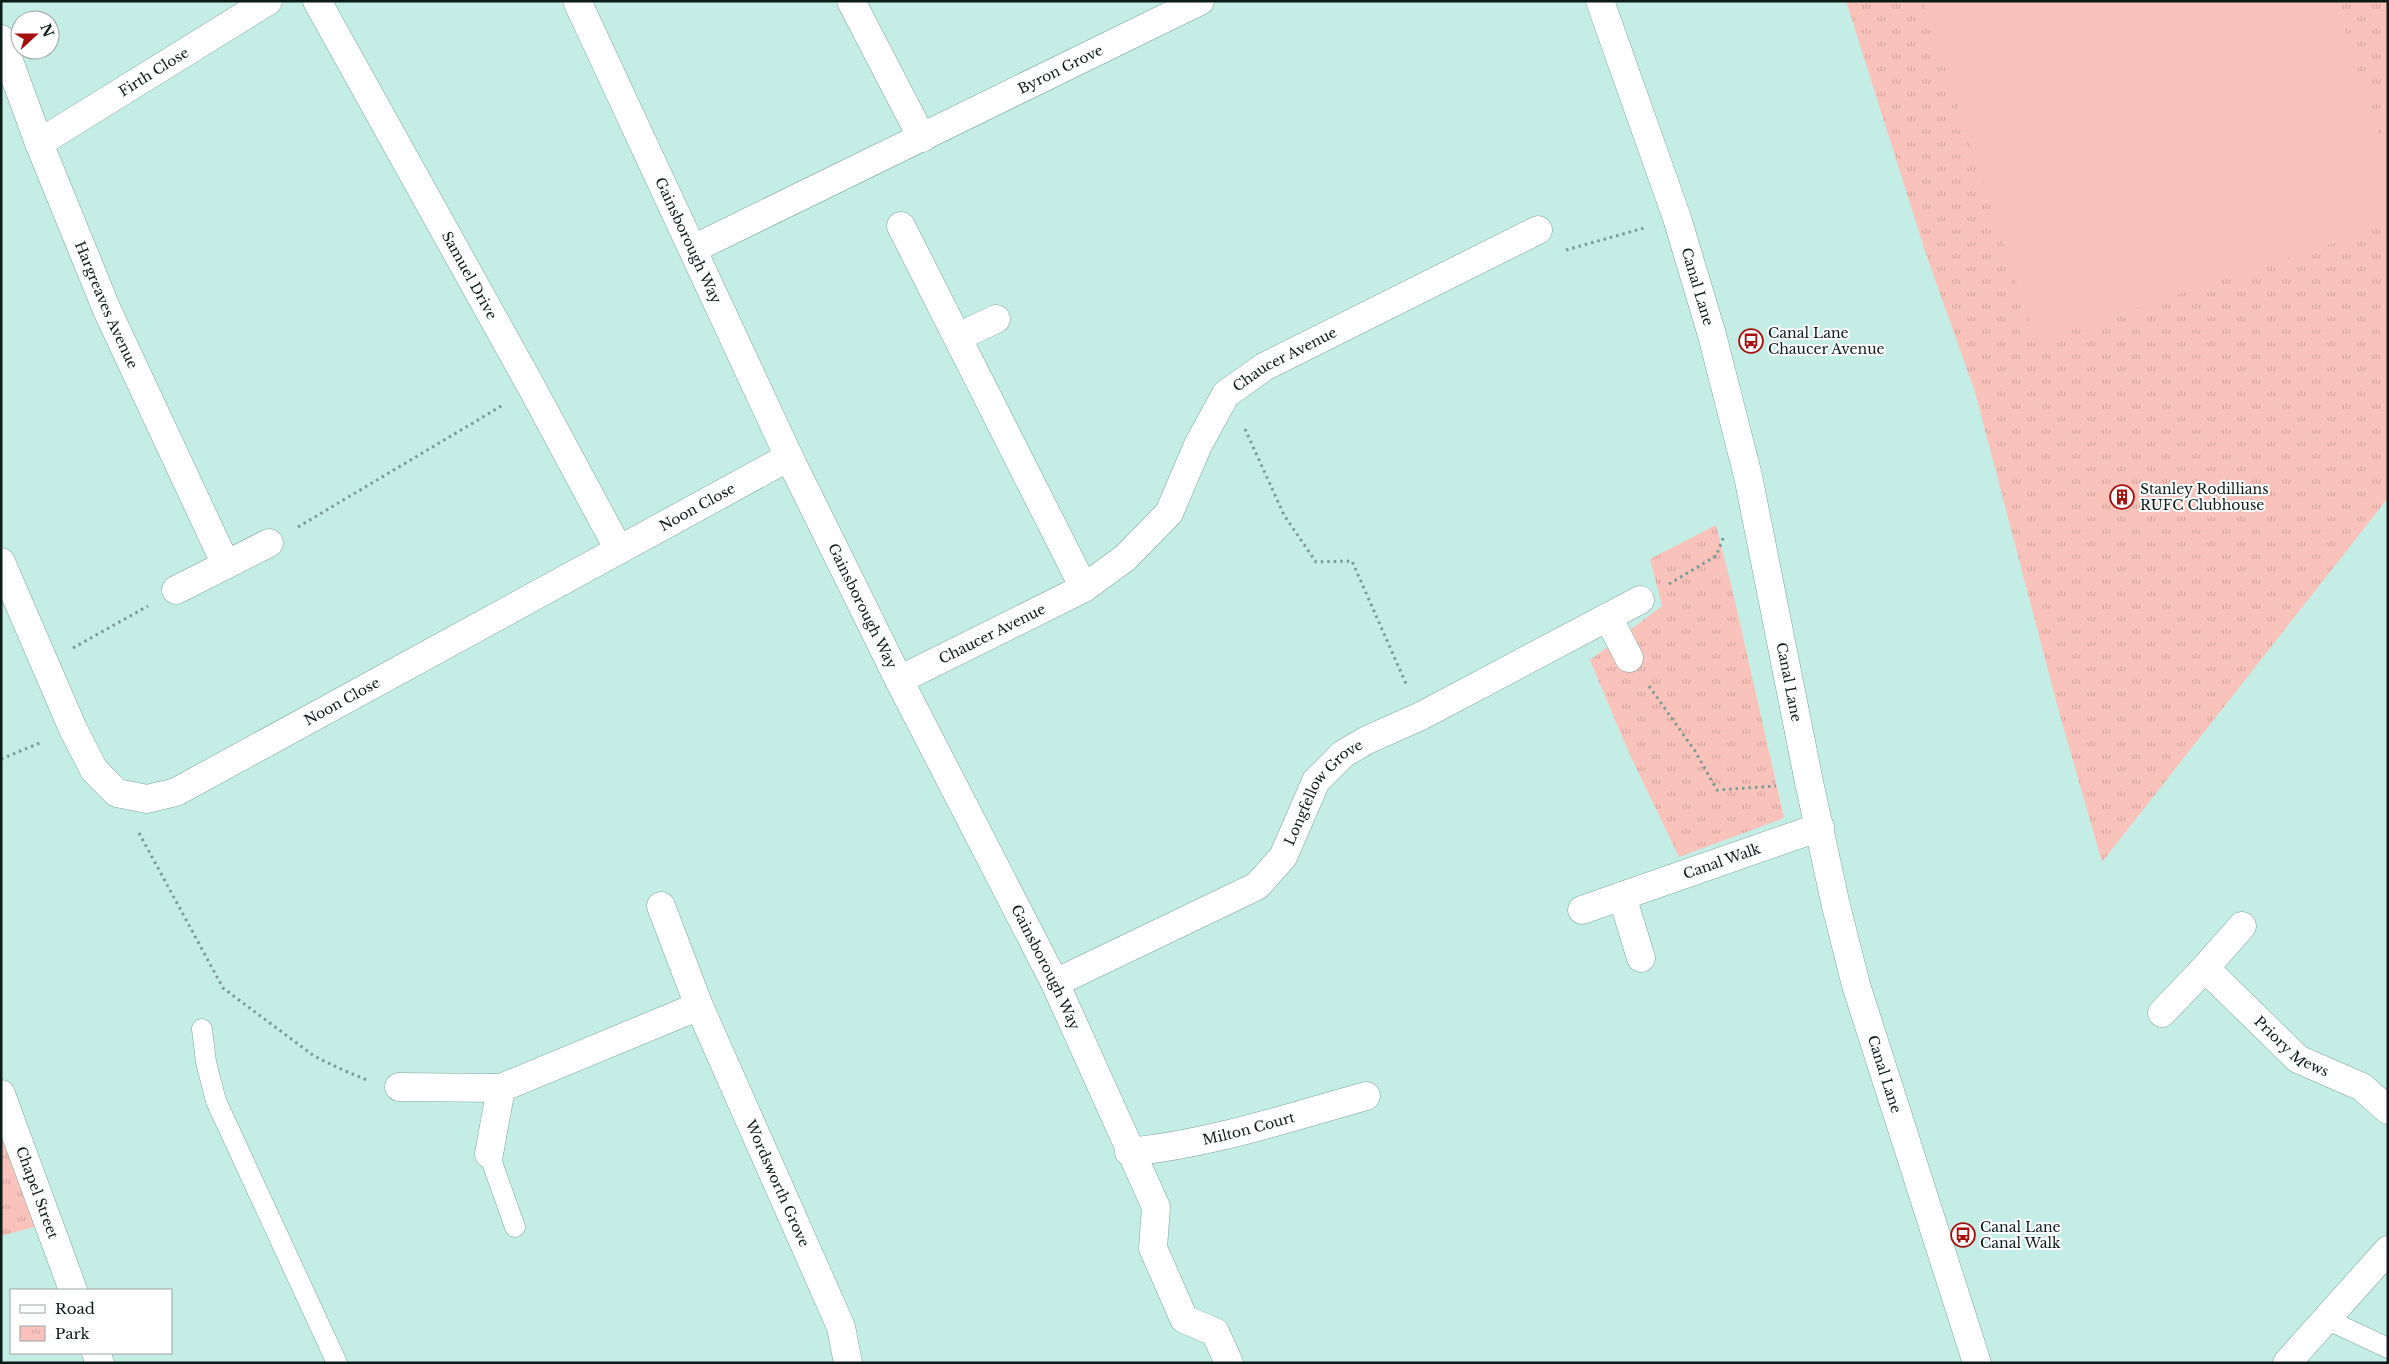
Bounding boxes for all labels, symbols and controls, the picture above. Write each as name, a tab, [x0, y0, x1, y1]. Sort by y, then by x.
north arrow	[10, 10, 60, 60]
text: N	[36, 21, 58, 40]
street label: Byron Grove	[1015, 41, 1106, 98]
street label: Firth Close	[115, 43, 192, 100]
street label: Gainsborough Way	[651, 174, 725, 306]
street label: Samuel Drive	[438, 228, 501, 323]
street label: Hargreaves Avenue	[71, 238, 142, 371]
street label: Canal Lane	[1677, 246, 1718, 328]
street label: Chaucer Avenue	[1229, 323, 1340, 395]
place label: Canal Lane Chaucer Avenue	[1768, 324, 1885, 358]
bus stop icon: Canal Lane Chaucer Avenue	[1738, 328, 1764, 354]
street label: Noon Close	[656, 479, 738, 535]
place label: Stanley Rodillians RUFC Clubhouse	[2140, 480, 2269, 514]
building icon: Stanley Rodillians RUFC Clubhouse	[2109, 484, 2135, 510]
street label: Gainsborough Way	[824, 540, 901, 672]
street label: Chaucer Avenue	[936, 600, 1048, 668]
street label: Canal Lane	[1772, 641, 1806, 723]
street label: Noon Close	[301, 673, 383, 729]
street label: Longfellow Grove	[1280, 736, 1366, 848]
street label: Canal Walk	[1681, 839, 1763, 883]
street label: Gainsborough Way	[1007, 902, 1084, 1033]
street label: Priory Mews	[2251, 1012, 2332, 1080]
street label: Canal Lane	[1864, 1033, 1905, 1115]
street label: Milton Court	[1201, 1108, 1297, 1149]
street label: Wordsworth Grove	[741, 1116, 813, 1250]
street label: Chapel Street	[12, 1144, 63, 1242]
place label: Canal Lane Canal Walk	[1980, 1218, 2061, 1252]
bus stop icon: Canal Lane Canal Walk	[1950, 1222, 1976, 1248]
legend	[10, 1289, 172, 1354]
text: Road	[55, 1299, 95, 1318]
text: Park	[55, 1324, 91, 1343]

